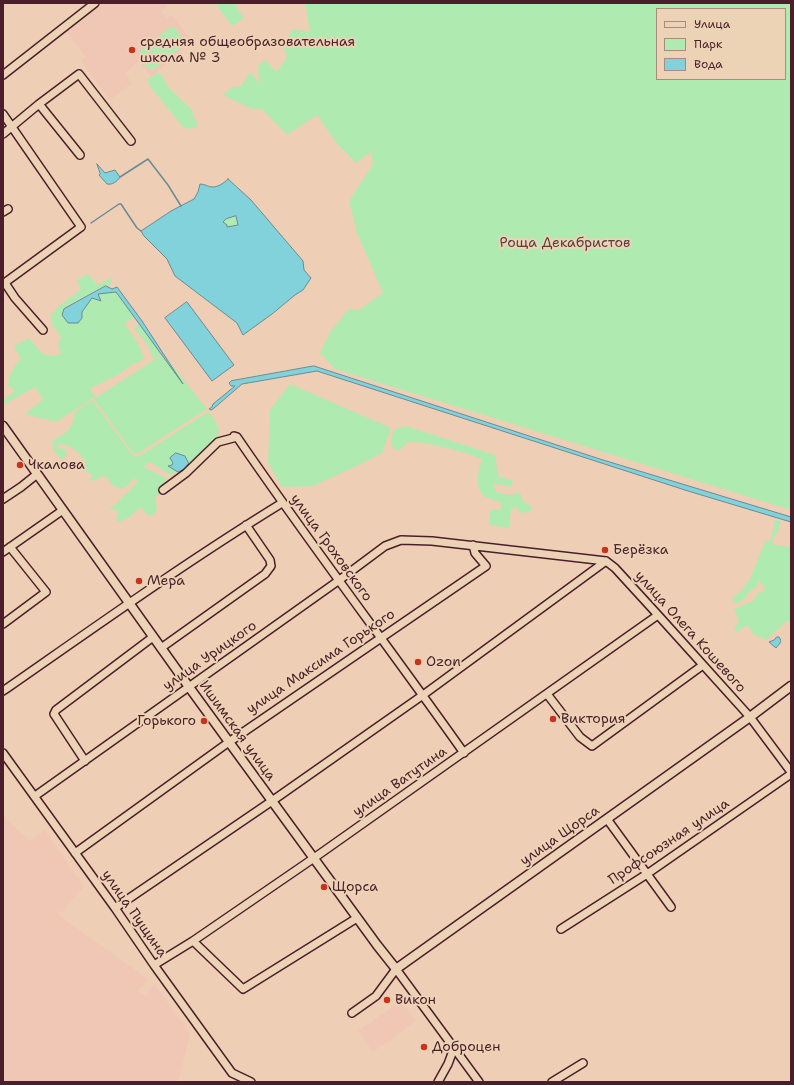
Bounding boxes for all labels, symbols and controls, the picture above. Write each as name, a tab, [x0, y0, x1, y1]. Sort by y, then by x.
legend	[656, 8, 786, 80]
text: Улица	[694, 16, 730, 32]
place label: средняя общеобразовательная школа № 3	[140, 34, 355, 66]
text: Парк	[694, 36, 722, 52]
marker: средняя общеобразовательная школа № 3	[127, 45, 137, 55]
text: Вода	[694, 56, 723, 72]
park label: Роща Декабристов	[500, 235, 630, 251]
place label: Чкалова	[28, 457, 85, 473]
marker: Чкалова	[15, 460, 25, 470]
street label: улица Гроховского	[286, 491, 376, 605]
place label: Берёзка	[613, 542, 669, 558]
marker: Берёзка	[600, 545, 610, 555]
street label: улица Олега Кошевого	[631, 568, 749, 696]
place label: Мера	[147, 573, 185, 589]
marker: Мера	[134, 576, 144, 586]
street label: улица Максима Горького	[244, 606, 398, 718]
street label: улица Урицкого	[160, 617, 260, 695]
place label: Ozon	[426, 654, 461, 670]
marker: Ozon	[413, 657, 423, 667]
street label: Ишимская улица	[195, 678, 279, 784]
place label: Виктория	[561, 711, 626, 727]
place label: Горького	[137, 713, 196, 729]
marker: Виктория	[548, 714, 558, 724]
marker: Горького	[199, 716, 209, 726]
street label: улица Ватутина	[350, 743, 450, 821]
street label: Профсоюзная улица	[605, 795, 733, 889]
street label: улица Щорса	[517, 802, 603, 870]
street label: улица Пущина	[98, 867, 170, 961]
place label: Щорса	[332, 879, 378, 895]
marker: Щорса	[319, 882, 329, 892]
place label: Викон	[395, 992, 436, 1008]
marker: Викон	[382, 995, 392, 1005]
place label: Доброцен	[432, 1039, 500, 1055]
marker: Доброцен	[419, 1042, 429, 1052]

